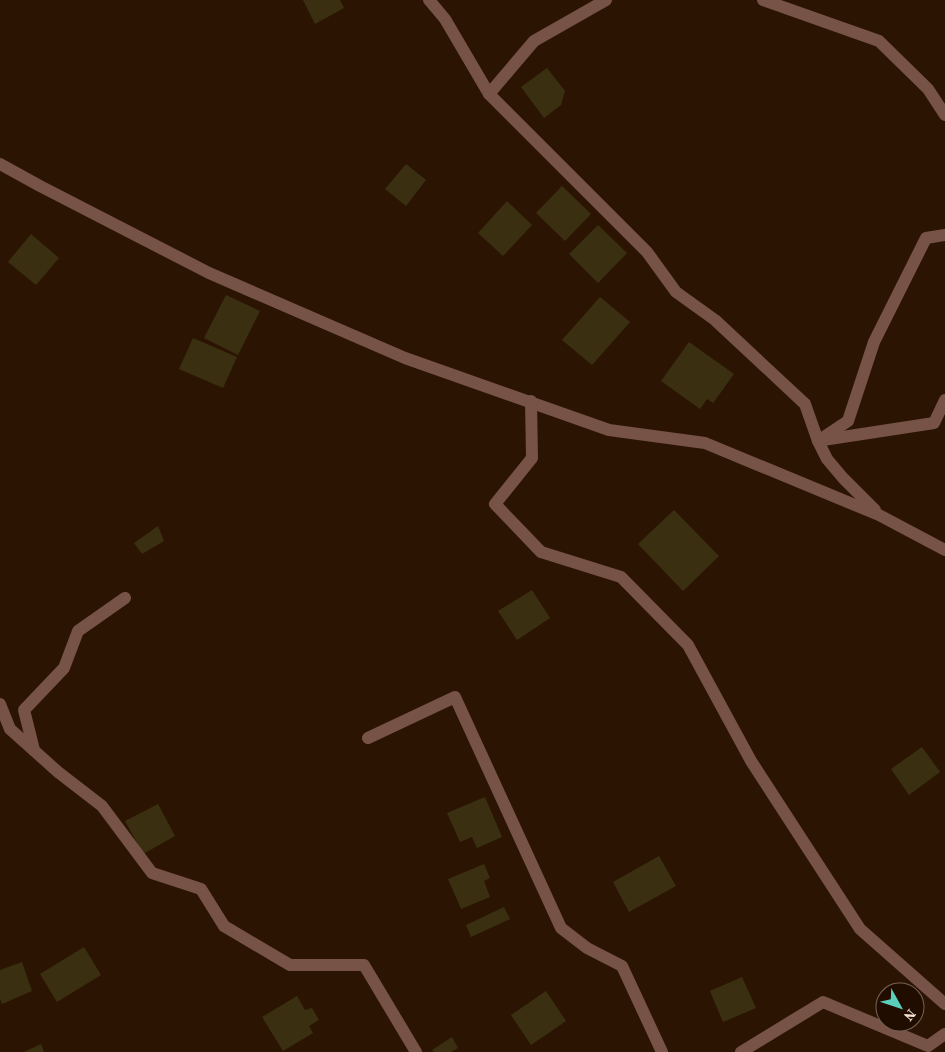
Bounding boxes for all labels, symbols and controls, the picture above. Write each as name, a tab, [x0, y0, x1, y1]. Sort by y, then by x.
north arrow	[875, 982, 925, 1032]
text: N	[899, 1005, 921, 1026]

